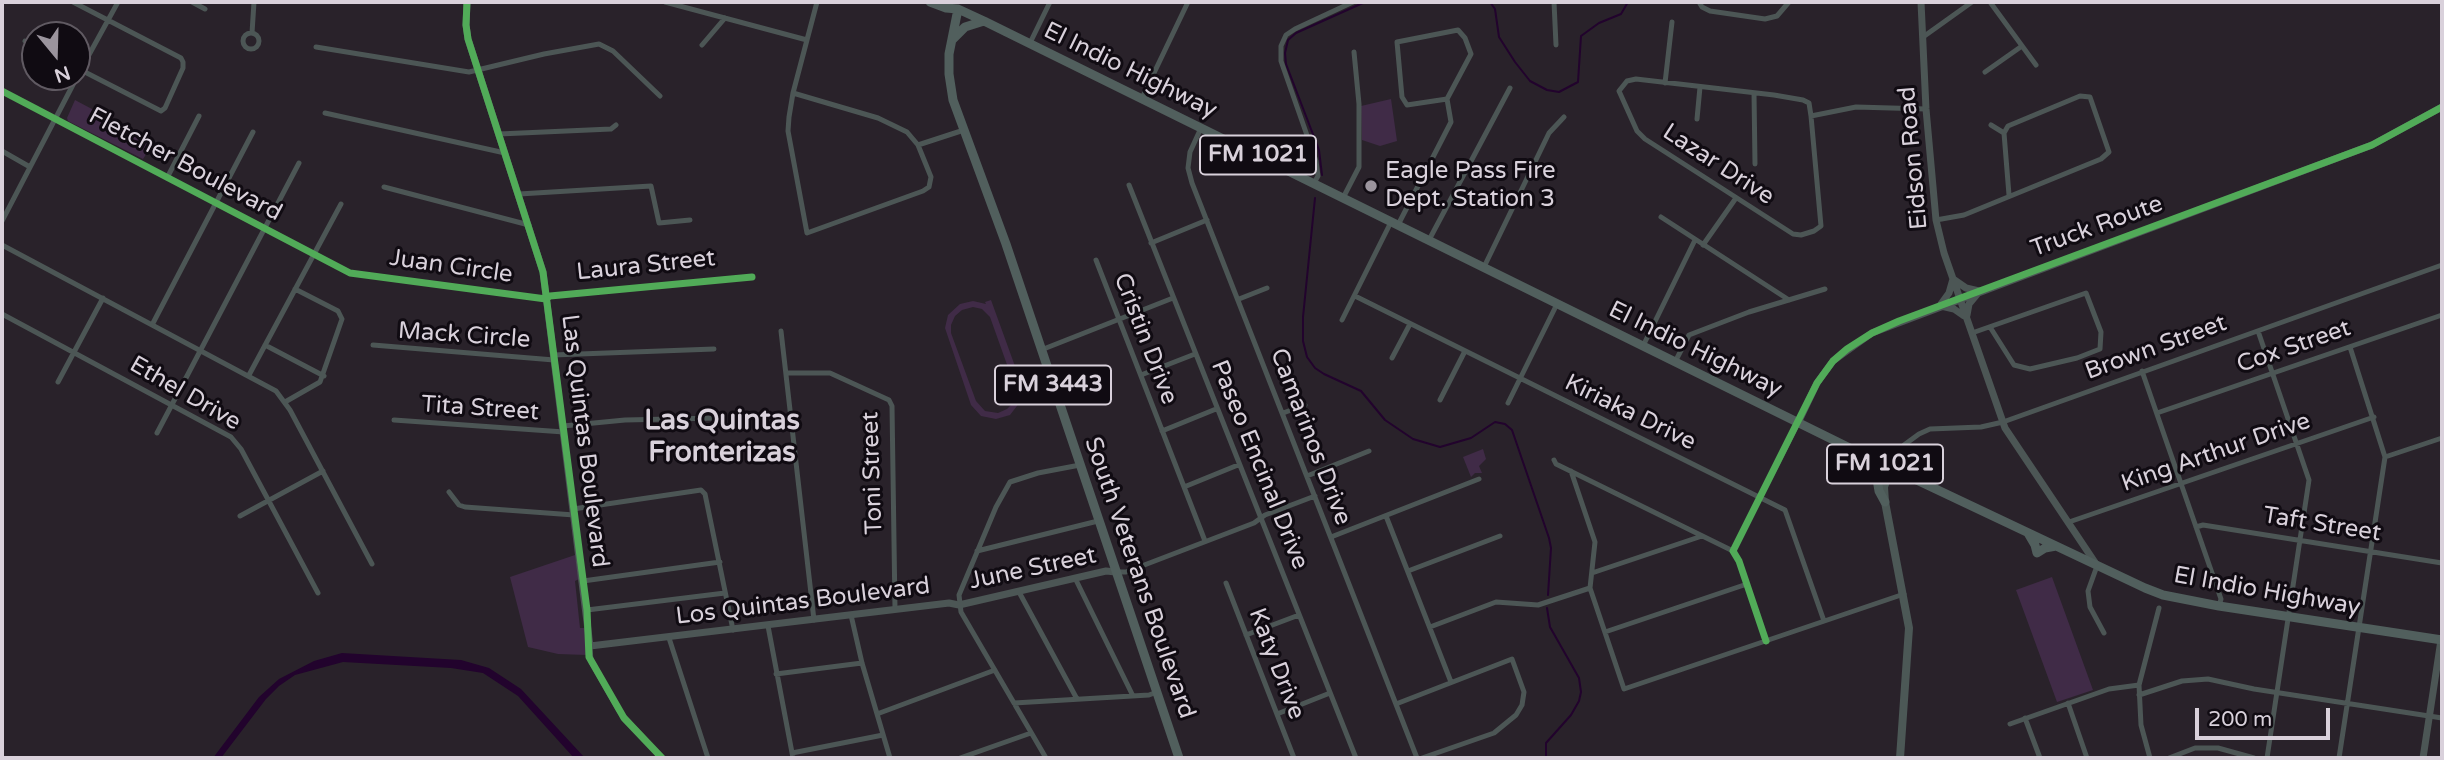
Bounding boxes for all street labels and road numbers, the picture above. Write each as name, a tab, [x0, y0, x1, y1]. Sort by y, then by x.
street label: El Indio Highway	[1039, 17, 1221, 125]
street label: Eidson Road	[1893, 85, 1935, 231]
street label: Fletcher Boulevard	[83, 102, 287, 228]
street label: Lazar Drive	[1657, 118, 1779, 212]
road number: FM 1021	[1200, 136, 1316, 174]
street label: Truck Route	[2027, 190, 2167, 264]
street label: Juan Circle	[388, 244, 514, 290]
street label: Laura Street	[575, 244, 717, 288]
street label: Cristin Drive	[1107, 269, 1183, 409]
street label: El Indio Highway	[1604, 296, 1786, 404]
street label: Brown Street	[2081, 309, 2231, 387]
street label: Las Quintas Boulevard	[554, 313, 614, 569]
street label: Cox Street	[2233, 314, 2355, 380]
street label: Mack Circle	[397, 317, 531, 355]
street label: Camarinos Drive	[1263, 345, 1357, 529]
street label: Ethel Drive	[124, 351, 246, 437]
street label: Paseo Encinal Drive	[1204, 356, 1314, 574]
road number: FM 3443	[995, 366, 1111, 404]
street label: Kiriaka Drive	[1560, 369, 1700, 457]
street label: Tita Street	[420, 391, 540, 427]
street label: King Arthur Drive	[2118, 407, 2314, 499]
street label: Toni Street	[856, 411, 890, 535]
street label: South Veterans Boulevard	[1077, 433, 1201, 723]
road number: FM 1021	[1827, 445, 1943, 484]
street label: Taft Street	[2261, 501, 2383, 549]
street label: June Street	[967, 542, 1099, 596]
street label: El Indio Highway	[2171, 561, 2363, 623]
street label: Los Quintas Boulevard	[674, 572, 932, 632]
street label: Katy Drive	[1242, 604, 1310, 724]

